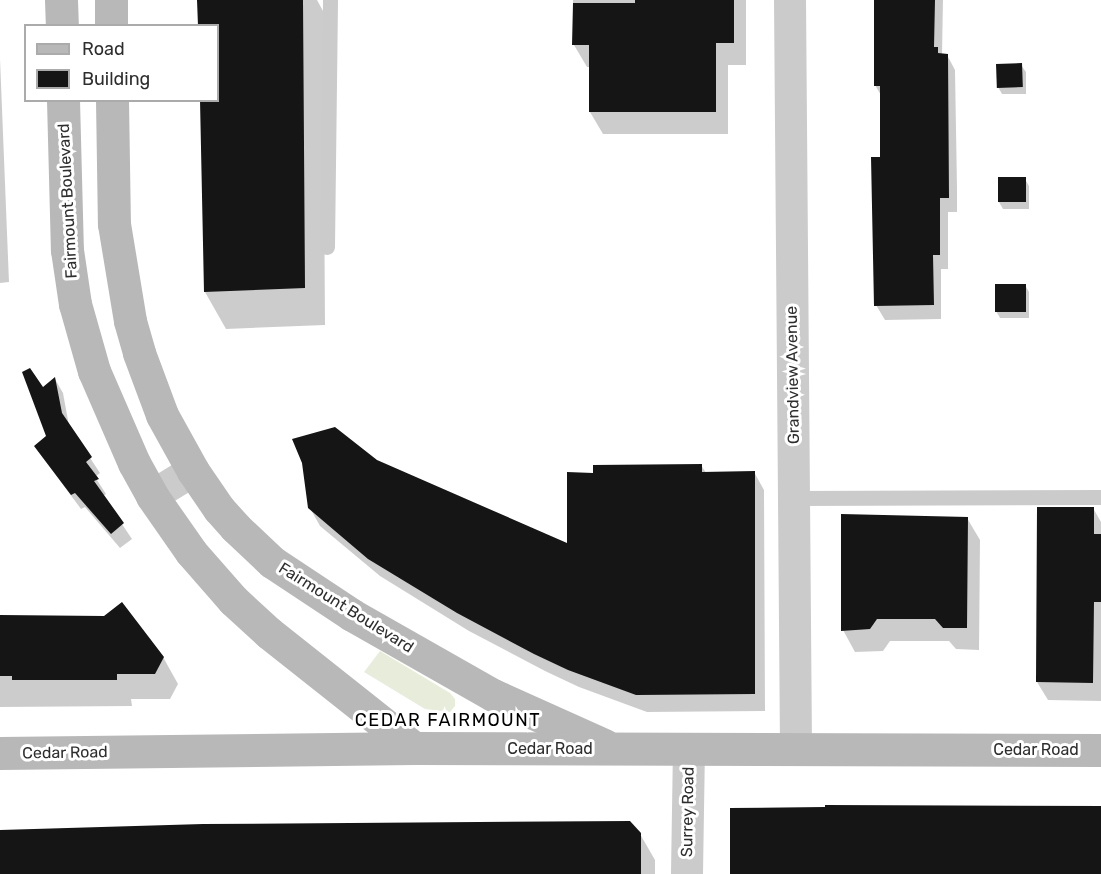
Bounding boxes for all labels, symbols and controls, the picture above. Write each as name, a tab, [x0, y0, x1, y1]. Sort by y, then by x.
legend	[24, 24, 219, 102]
text: Road	[82, 38, 125, 60]
text: Building	[82, 68, 150, 90]
street label: Fairmount Boulevard	[54, 123, 82, 279]
street label: Grandview Avenue	[782, 305, 804, 445]
street label: Fairmount Boulevard	[275, 559, 417, 657]
district label: CEDAR FAIRMOUNT	[355, 709, 541, 731]
street label: Cedar Road	[507, 739, 593, 759]
street label: Cedar Road	[993, 740, 1079, 760]
street label: Cedar Road	[22, 743, 108, 763]
street label: Surrey Road	[678, 766, 698, 858]

